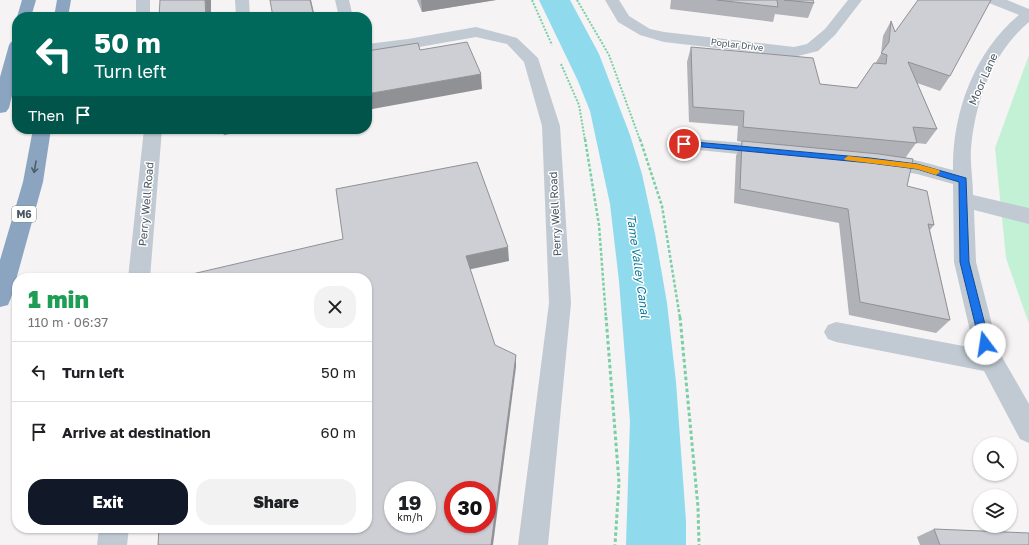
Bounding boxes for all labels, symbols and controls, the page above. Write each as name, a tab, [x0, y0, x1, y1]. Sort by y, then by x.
text: 50 m	[94, 26, 161, 59]
icon: left	[28, 28, 80, 80]
street label: Poplar Drive	[710, 36, 764, 53]
street label: Moor Lane	[965, 51, 1000, 107]
text: Turn left	[94, 60, 167, 82]
icon: arrive	[72, 104, 94, 126]
text: Then	[28, 106, 64, 124]
pin	[667, 127, 701, 161]
icon: arrive	[673, 133, 695, 155]
one-way arrow	[31, 161, 39, 174]
street label: Perry Well Road	[135, 161, 156, 247]
street label: Perry Well Road	[546, 171, 563, 257]
road number: M6	[12, 206, 36, 222]
water label: Tame Valley Canal	[624, 213, 653, 320]
text: 1 min	[28, 284, 89, 313]
button: close	[314, 286, 356, 328]
text: 110 m · 06:37	[28, 314, 108, 330]
position arrow	[964, 323, 1006, 365]
icon: left	[28, 361, 50, 383]
text: Turn left	[62, 363, 124, 381]
text: 50 m	[321, 363, 356, 381]
icon: arrive	[28, 421, 50, 443]
text: Arrive at destination	[62, 423, 211, 441]
text: 60 m	[321, 423, 356, 441]
map controls	[973, 437, 1017, 533]
button: search	[973, 437, 1017, 481]
button: Exit	[28, 479, 188, 525]
button: Share	[196, 479, 356, 525]
speed limit sign: 30	[444, 481, 496, 533]
button: layers	[973, 489, 1017, 533]
text: 19	[398, 490, 421, 514]
text: km/h	[397, 511, 423, 523]

